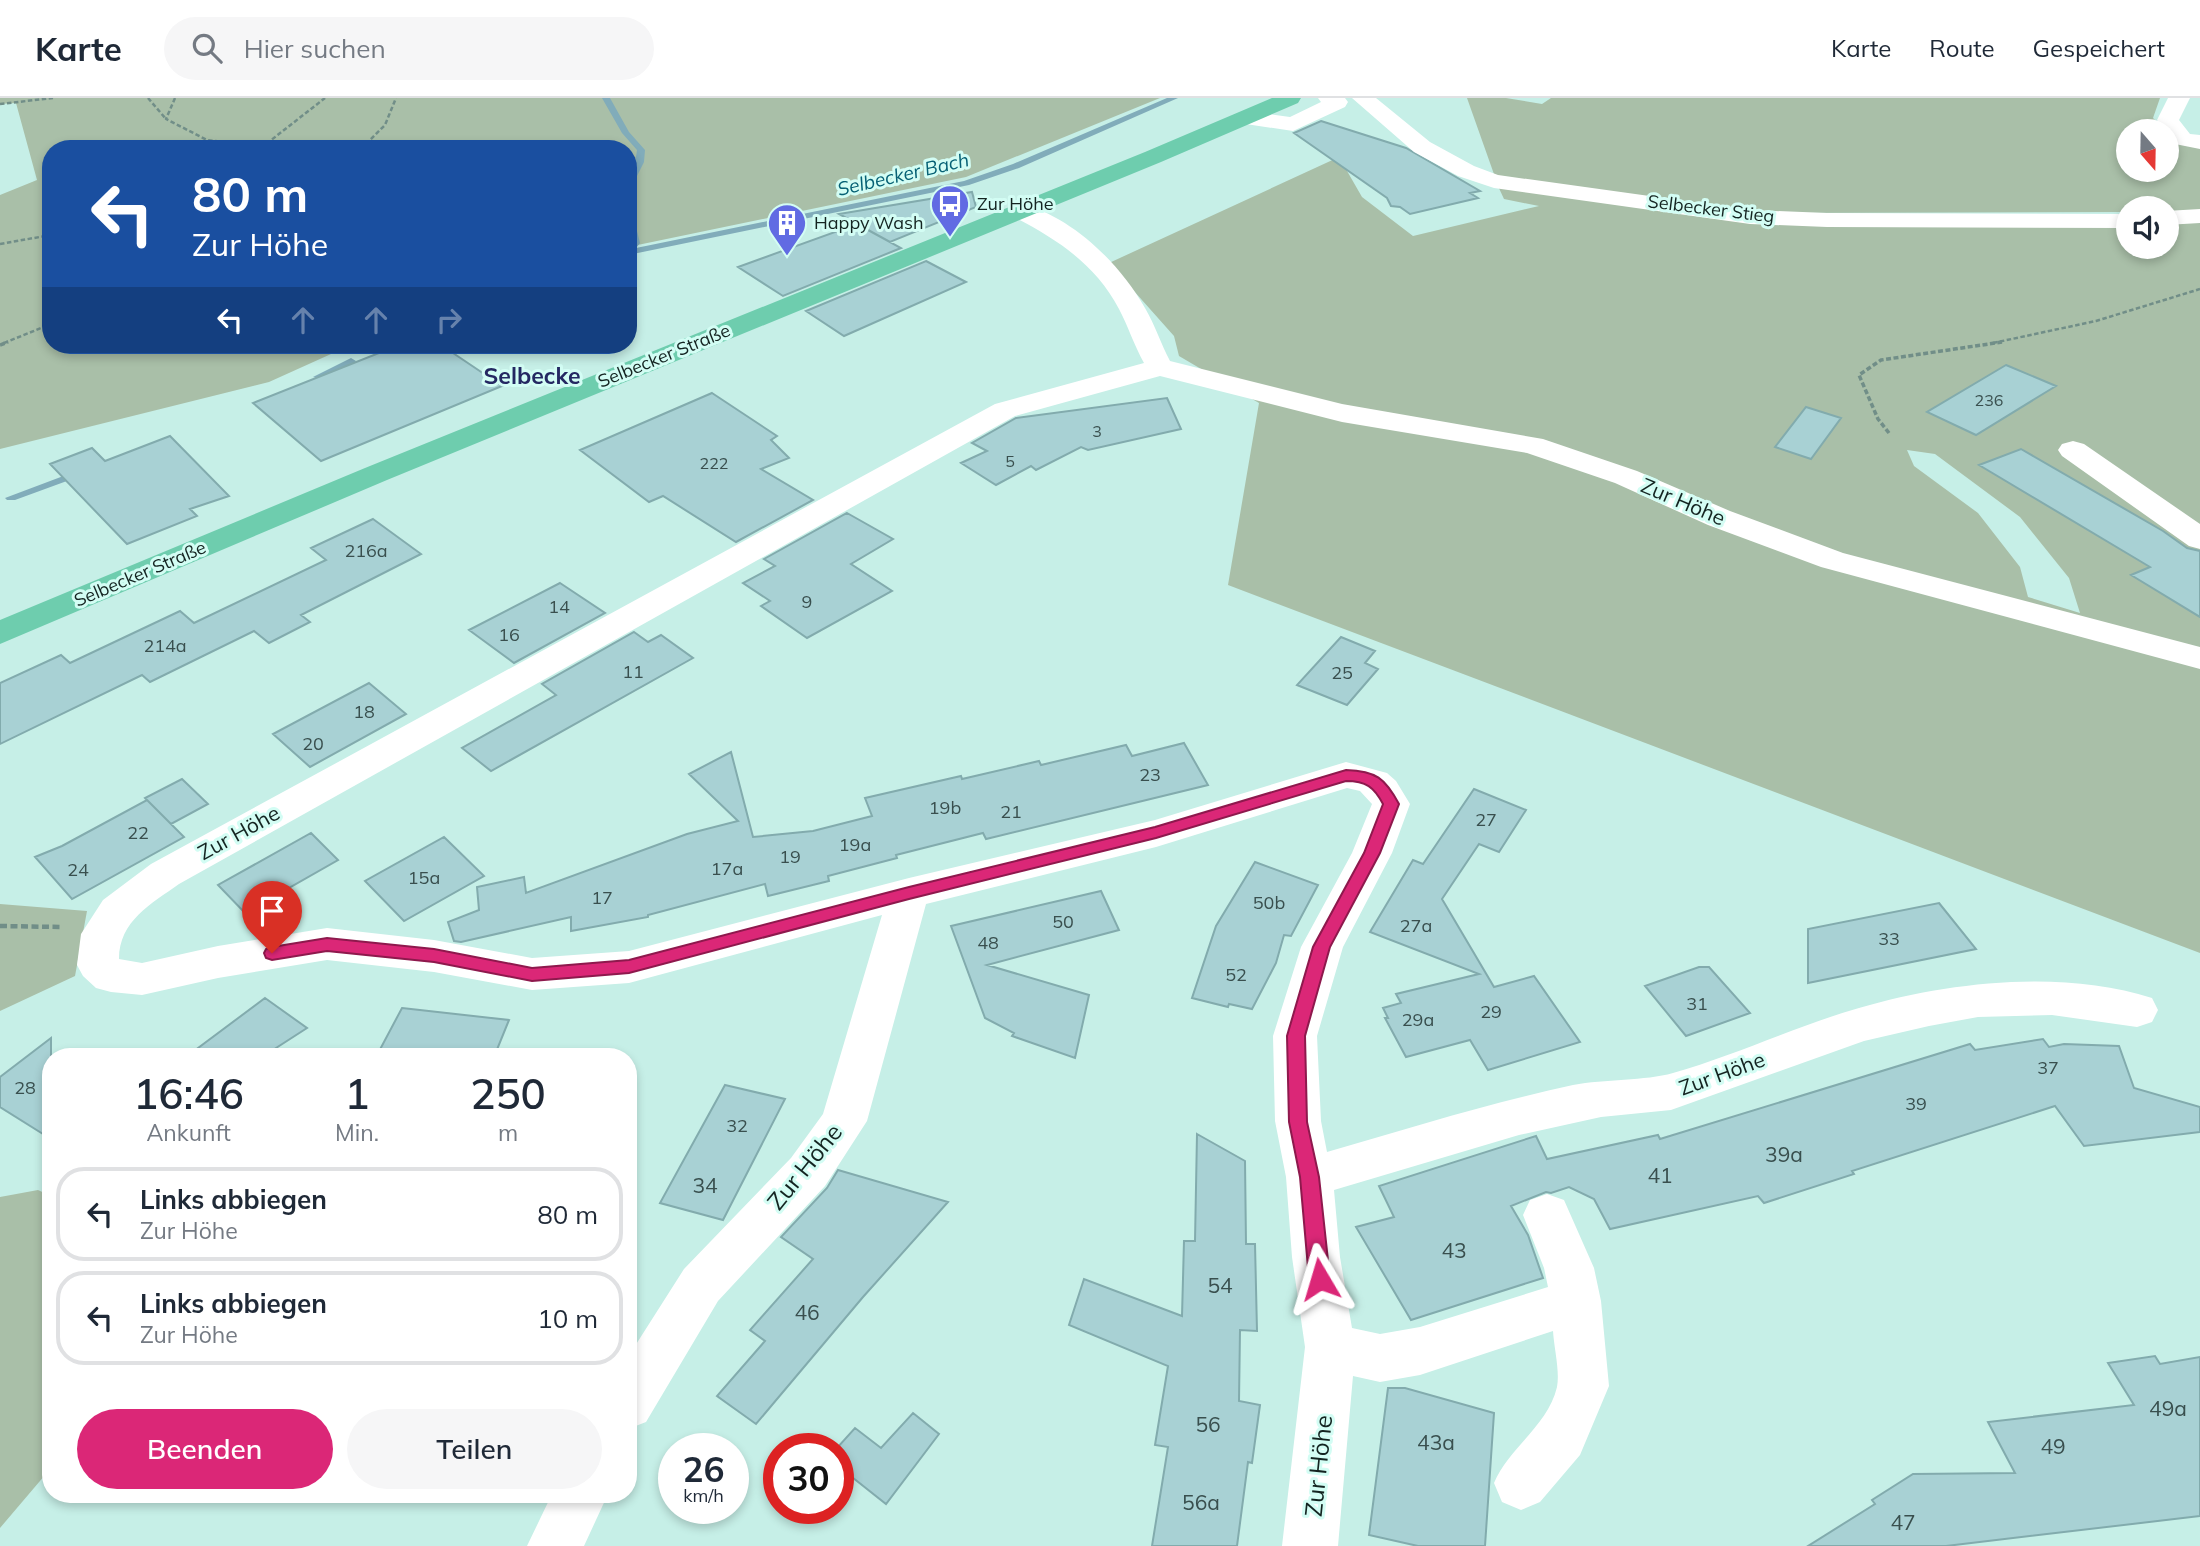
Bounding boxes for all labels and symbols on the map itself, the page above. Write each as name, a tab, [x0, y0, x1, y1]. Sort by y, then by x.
north arrow	[2116, 119, 2179, 182]
water label: Selbecker Bach	[835, 147, 971, 201]
bus stop icon: Zur Höhe	[929, 183, 971, 238]
street label: Selbecker Stieg	[1646, 189, 1776, 228]
place label: Zur Höhe	[977, 192, 1054, 215]
building icon: Happy Wash	[766, 202, 808, 257]
place label: Happy Wash	[814, 211, 924, 234]
street label: Selbecker Straße	[594, 319, 733, 393]
district label: Selbecke	[484, 361, 580, 390]
house number: 236	[1975, 390, 2003, 410]
house number: 3	[1092, 421, 1102, 441]
house number: 5	[1005, 451, 1015, 471]
house number: 222	[700, 453, 728, 473]
street label: Zur Höhe	[1637, 472, 1730, 531]
street label: Selbecker Straße	[71, 535, 209, 612]
house number: 216a	[344, 539, 388, 562]
house number: 9	[802, 590, 812, 613]
house number: 14	[548, 595, 570, 618]
house number: 16	[498, 623, 520, 646]
house number: 214a	[143, 634, 187, 657]
house number: 11	[622, 660, 644, 683]
house number: 25	[1331, 661, 1353, 684]
house number: 18	[353, 700, 375, 723]
house number: 20	[302, 732, 324, 755]
house number: 23	[1139, 763, 1161, 786]
house number: 19b	[929, 796, 961, 819]
street label: Zur Höhe	[193, 799, 284, 865]
house number: 21	[1000, 800, 1022, 823]
house number: 27	[1475, 808, 1497, 831]
house number: 22	[127, 821, 149, 844]
house number: 19a	[839, 833, 871, 856]
house number: 19	[779, 845, 801, 868]
house number: 17a	[711, 857, 743, 880]
house number: 24	[67, 858, 89, 881]
house number: 15a	[408, 866, 440, 889]
pin	[242, 881, 302, 953]
house number: 17	[591, 886, 613, 909]
house number: 50b	[1253, 891, 1285, 914]
house number: 50	[1052, 910, 1074, 933]
house number: 27a	[1400, 914, 1432, 937]
house number: 33	[1878, 927, 1900, 950]
house number: 48	[977, 931, 999, 954]
house number: 52	[1225, 963, 1247, 986]
house number: 31	[1686, 992, 1708, 1015]
house number: 29	[1480, 1000, 1502, 1023]
house number: 29a	[1402, 1008, 1434, 1031]
street label: Zur Höhe	[1675, 1046, 1768, 1101]
house number: 37	[2037, 1056, 2059, 1079]
house number: 28	[14, 1076, 36, 1099]
house number: 39	[1905, 1092, 1927, 1115]
house number: 32	[726, 1114, 748, 1137]
street label: Zur Höhe	[760, 1117, 848, 1215]
house number: 39a	[1765, 1141, 1803, 1167]
house number: 41	[1647, 1162, 1673, 1188]
house number: 34	[692, 1172, 718, 1198]
house number: 43	[1441, 1237, 1467, 1263]
position arrow	[1283, 1242, 1357, 1316]
house number: 54	[1207, 1272, 1233, 1298]
house number: 46	[794, 1299, 820, 1325]
house number: 49a	[2149, 1395, 2187, 1421]
house number: 56	[1195, 1411, 1221, 1437]
street label: Zur Höhe	[1298, 1414, 1338, 1518]
house number: 43a	[1417, 1429, 1455, 1455]
speed limit sign: 30	[763, 1433, 854, 1524]
house number: 49	[2040, 1433, 2066, 1459]
house number: 56a	[1182, 1489, 1220, 1515]
house number: 47	[1890, 1509, 1916, 1535]

